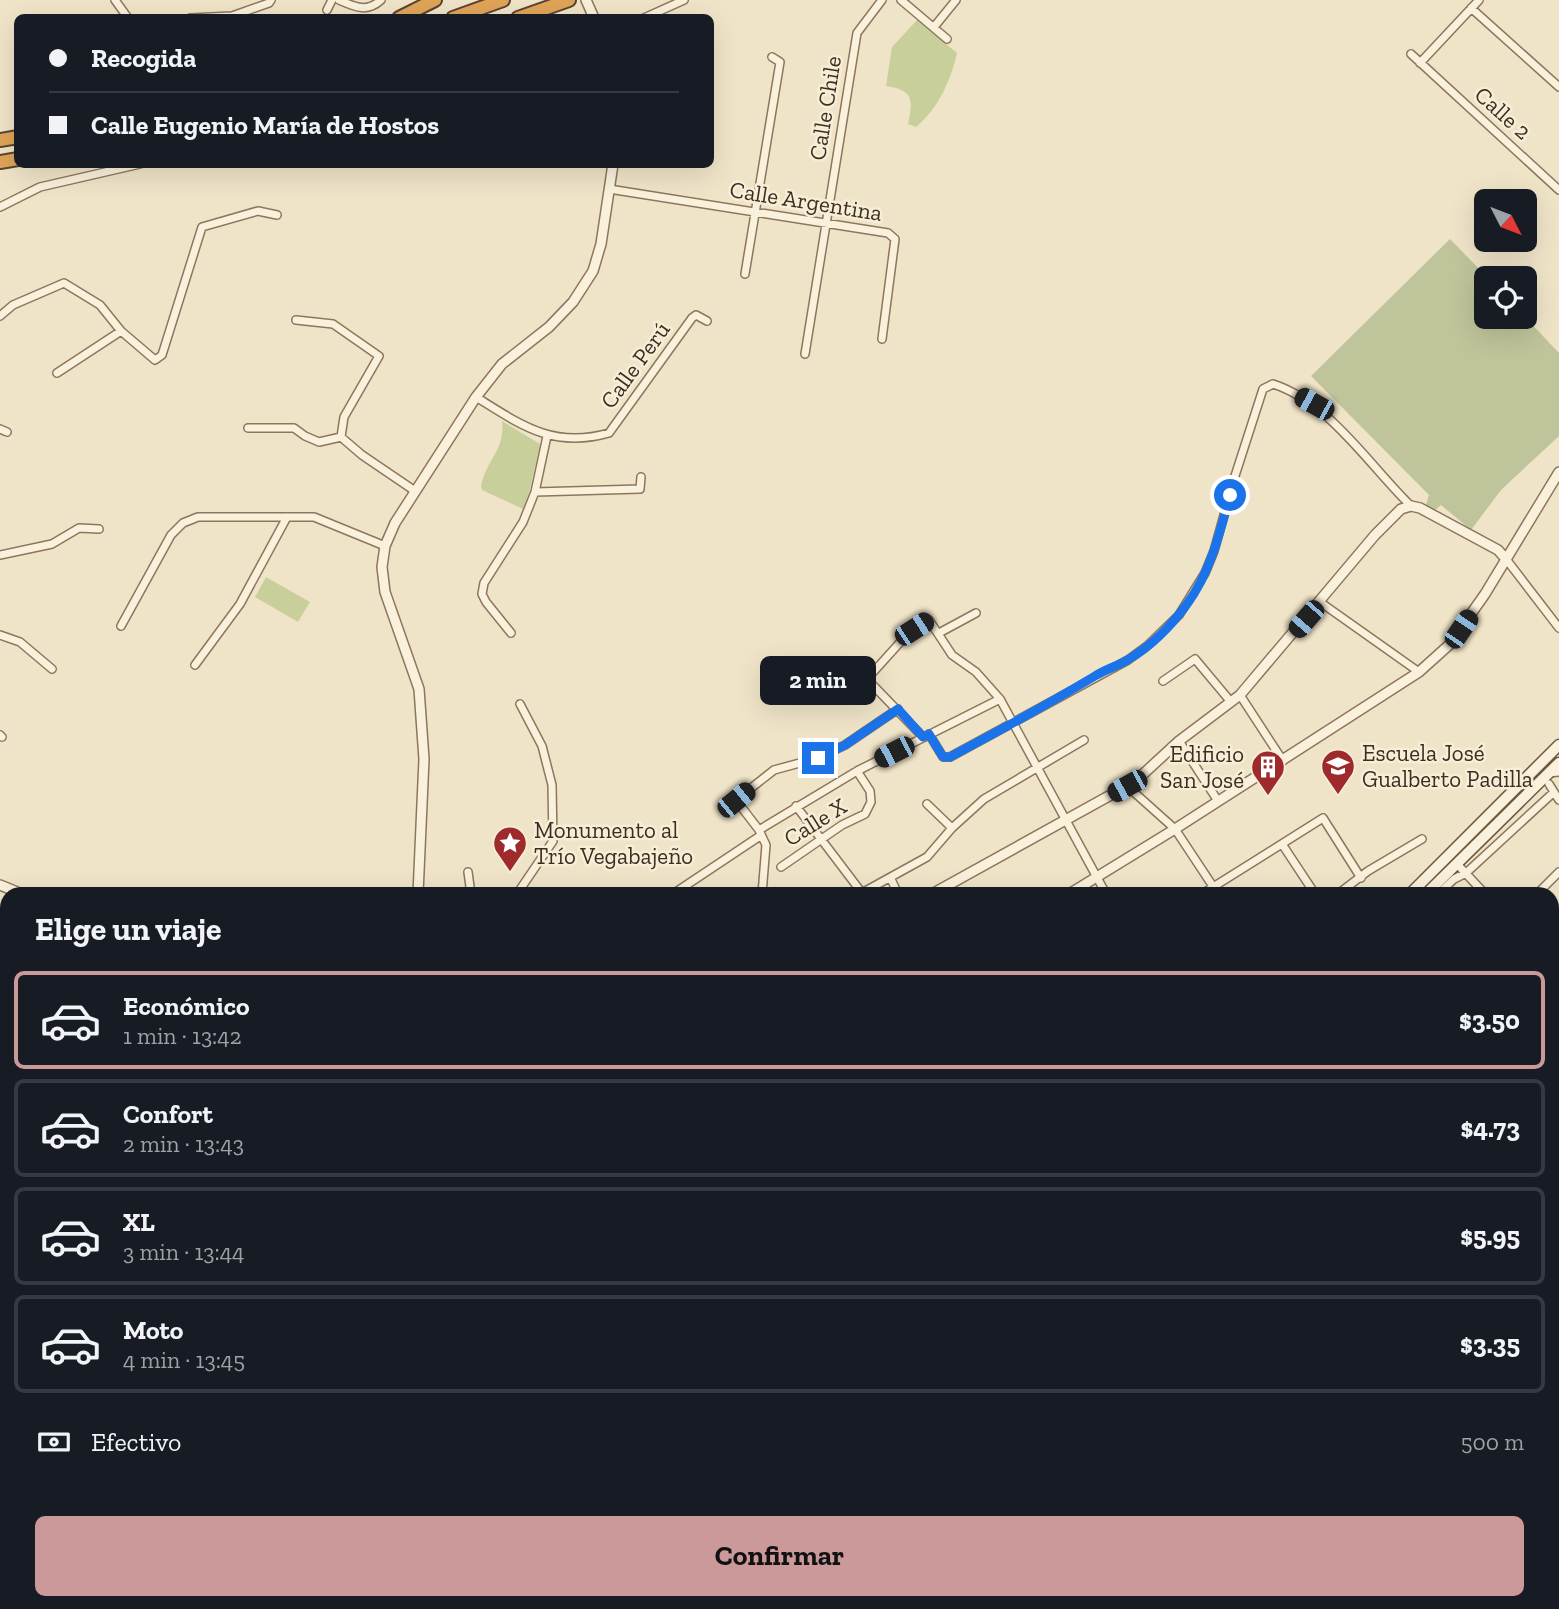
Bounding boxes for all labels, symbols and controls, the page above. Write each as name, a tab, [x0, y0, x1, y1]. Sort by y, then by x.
text: Recogida	[91, 42, 196, 74]
street label: Calle Chile	[803, 54, 847, 162]
street label: Calle 2	[1469, 80, 1537, 146]
text: Calle Eugenio María de Hostos	[91, 109, 439, 141]
street label: Calle Argentina	[728, 175, 884, 227]
north arrow	[1474, 189, 1536, 252]
map controls	[1474, 189, 1537, 329]
button: locate	[1474, 266, 1537, 329]
street label: Calle Perú	[594, 316, 676, 414]
car	[1291, 385, 1338, 423]
route start	[1214, 479, 1246, 511]
car	[1285, 596, 1328, 642]
car	[1441, 606, 1482, 652]
car	[891, 609, 938, 649]
callout: 2 min	[760, 656, 876, 706]
text: 2 min	[789, 666, 847, 694]
car	[871, 733, 918, 771]
place label: Escuela José Gualberto Padilla	[1362, 739, 1533, 793]
place label: Edificio San José	[1160, 740, 1244, 794]
route end	[802, 742, 834, 774]
school or university icon: Escuela José Gualberto Padilla	[1319, 747, 1357, 796]
building icon: Edificio San José	[1249, 748, 1287, 797]
car	[1104, 767, 1151, 805]
car	[714, 779, 759, 821]
street label: Calle X	[779, 792, 852, 852]
place label: Monumento al Trío Vegabajeño	[534, 816, 693, 870]
place icon: Monumento al Trío Vegabajeño	[491, 824, 529, 873]
text: Elige un viaje	[35, 910, 222, 948]
icon: car	[39, 989, 102, 1052]
text: Económico	[123, 990, 250, 1022]
text: $3.50	[1459, 1004, 1520, 1036]
text: 1 min · 13:42	[123, 1022, 242, 1050]
icon: car	[39, 1097, 102, 1160]
text: Confort	[123, 1098, 213, 1130]
text: $4.73	[1460, 1112, 1520, 1144]
text: 2 min · 13:43	[123, 1130, 244, 1158]
icon: car	[39, 1205, 102, 1268]
text: XL	[123, 1206, 155, 1238]
text: $5.95	[1460, 1220, 1520, 1252]
text: 3 min · 13:44	[123, 1238, 244, 1266]
icon: car	[39, 1313, 102, 1376]
text: Moto	[123, 1314, 183, 1346]
text: $3.35	[1460, 1328, 1520, 1360]
text: 4 min · 13:45	[123, 1346, 245, 1374]
icon: cash	[35, 1423, 73, 1461]
text: Efectivo	[91, 1426, 181, 1458]
text: 500 m	[1461, 1428, 1524, 1456]
button: Confirmar	[35, 1516, 1524, 1596]

